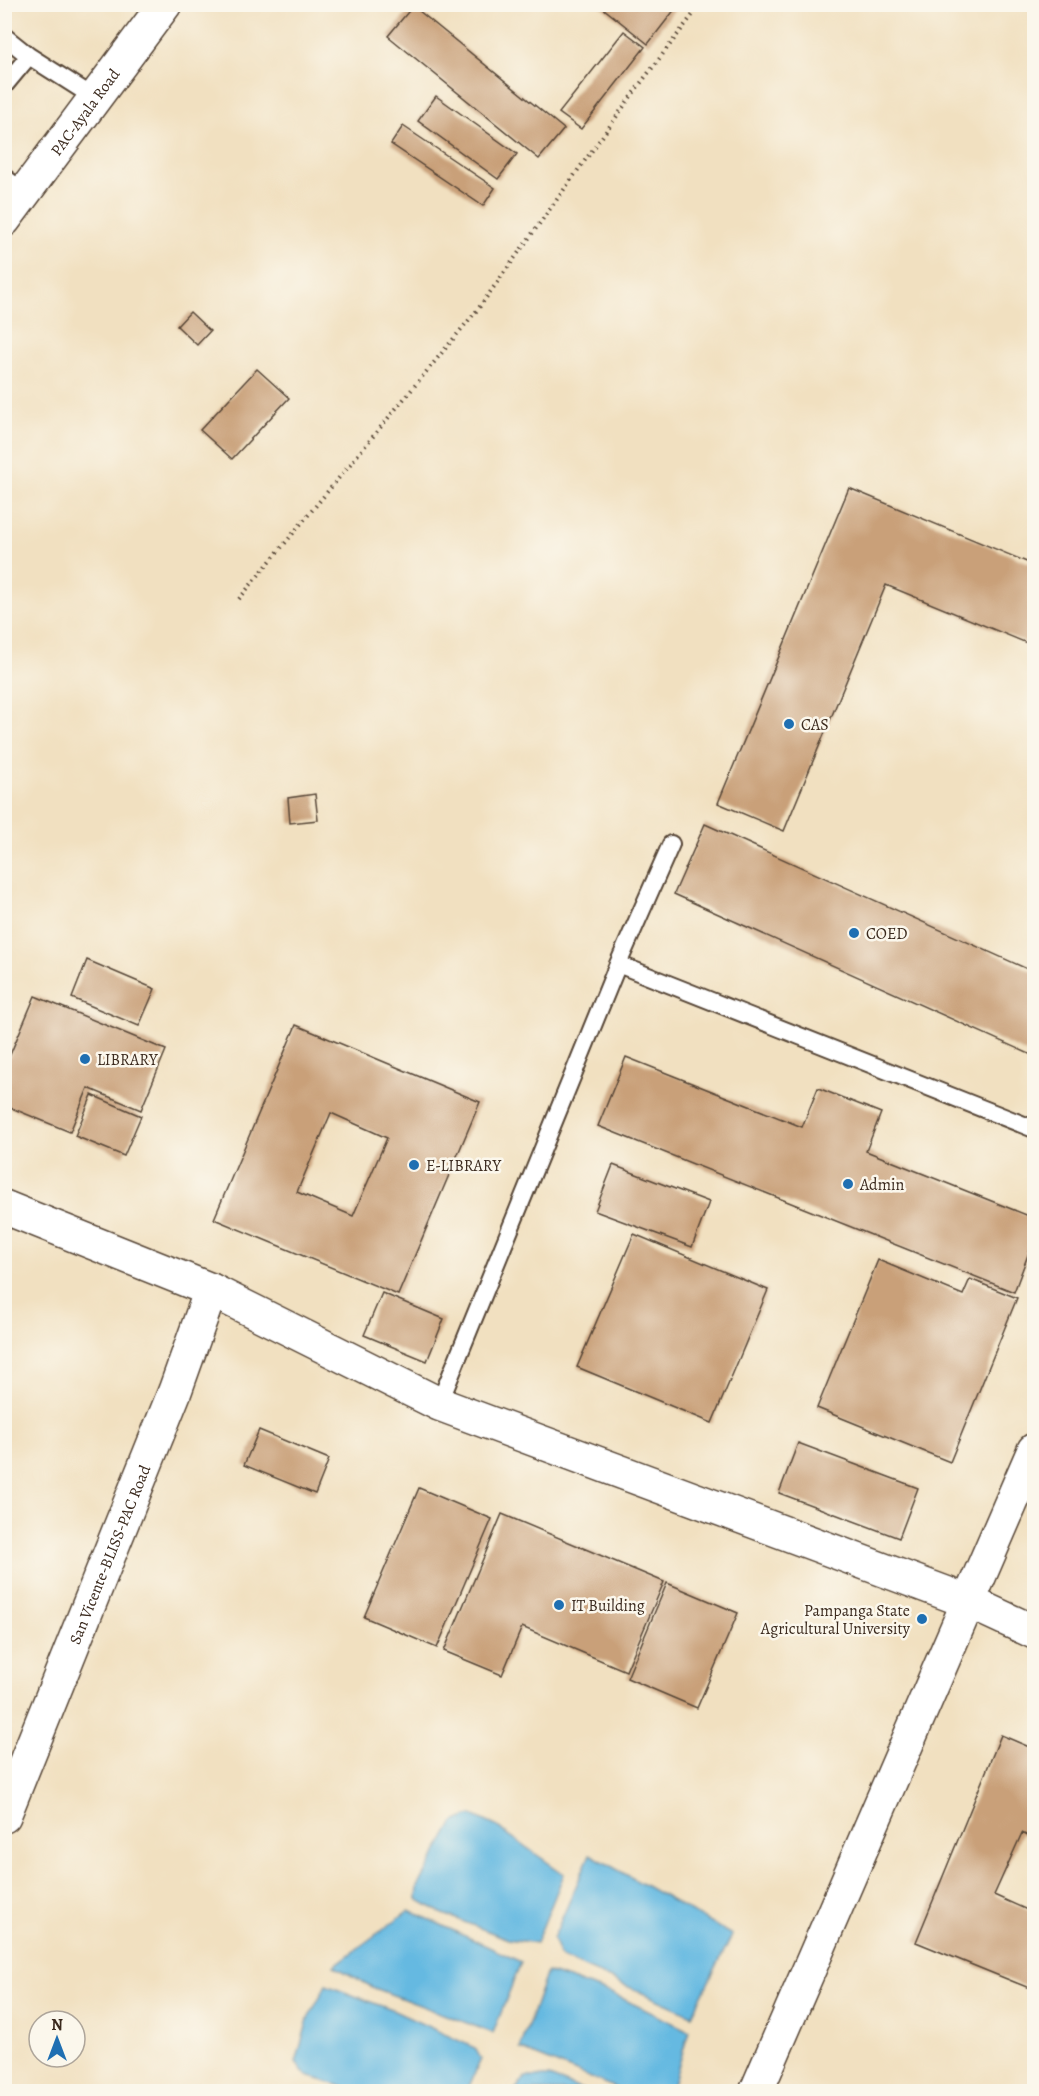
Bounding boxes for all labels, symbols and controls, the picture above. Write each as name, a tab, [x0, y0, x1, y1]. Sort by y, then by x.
street label: PAC-Ayala Road	[46, 64, 126, 161]
place label: CAS	[801, 714, 829, 736]
marker: CAS	[782, 717, 796, 731]
place label: COED	[866, 923, 908, 945]
marker: COED	[847, 926, 861, 940]
place label: LIBRARY	[97, 1049, 158, 1071]
marker: LIBRARY	[78, 1052, 92, 1066]
place label: E-LIBRARY	[426, 1155, 502, 1177]
marker: E-LIBRARY	[407, 1158, 421, 1172]
place label: Admin	[859, 1174, 905, 1196]
marker: Admin	[841, 1177, 855, 1191]
street label: San Vicente-BLISS-PAC Road	[64, 1461, 156, 1648]
place label: IT Building	[571, 1595, 645, 1617]
marker: IT Building	[552, 1598, 566, 1612]
place label: Pampanga State Agricultural University	[760, 1600, 911, 1640]
marker: Pampanga State Agricultural University	[915, 1612, 929, 1626]
north arrow	[27, 2009, 87, 2069]
text: N	[51, 2014, 63, 2036]

